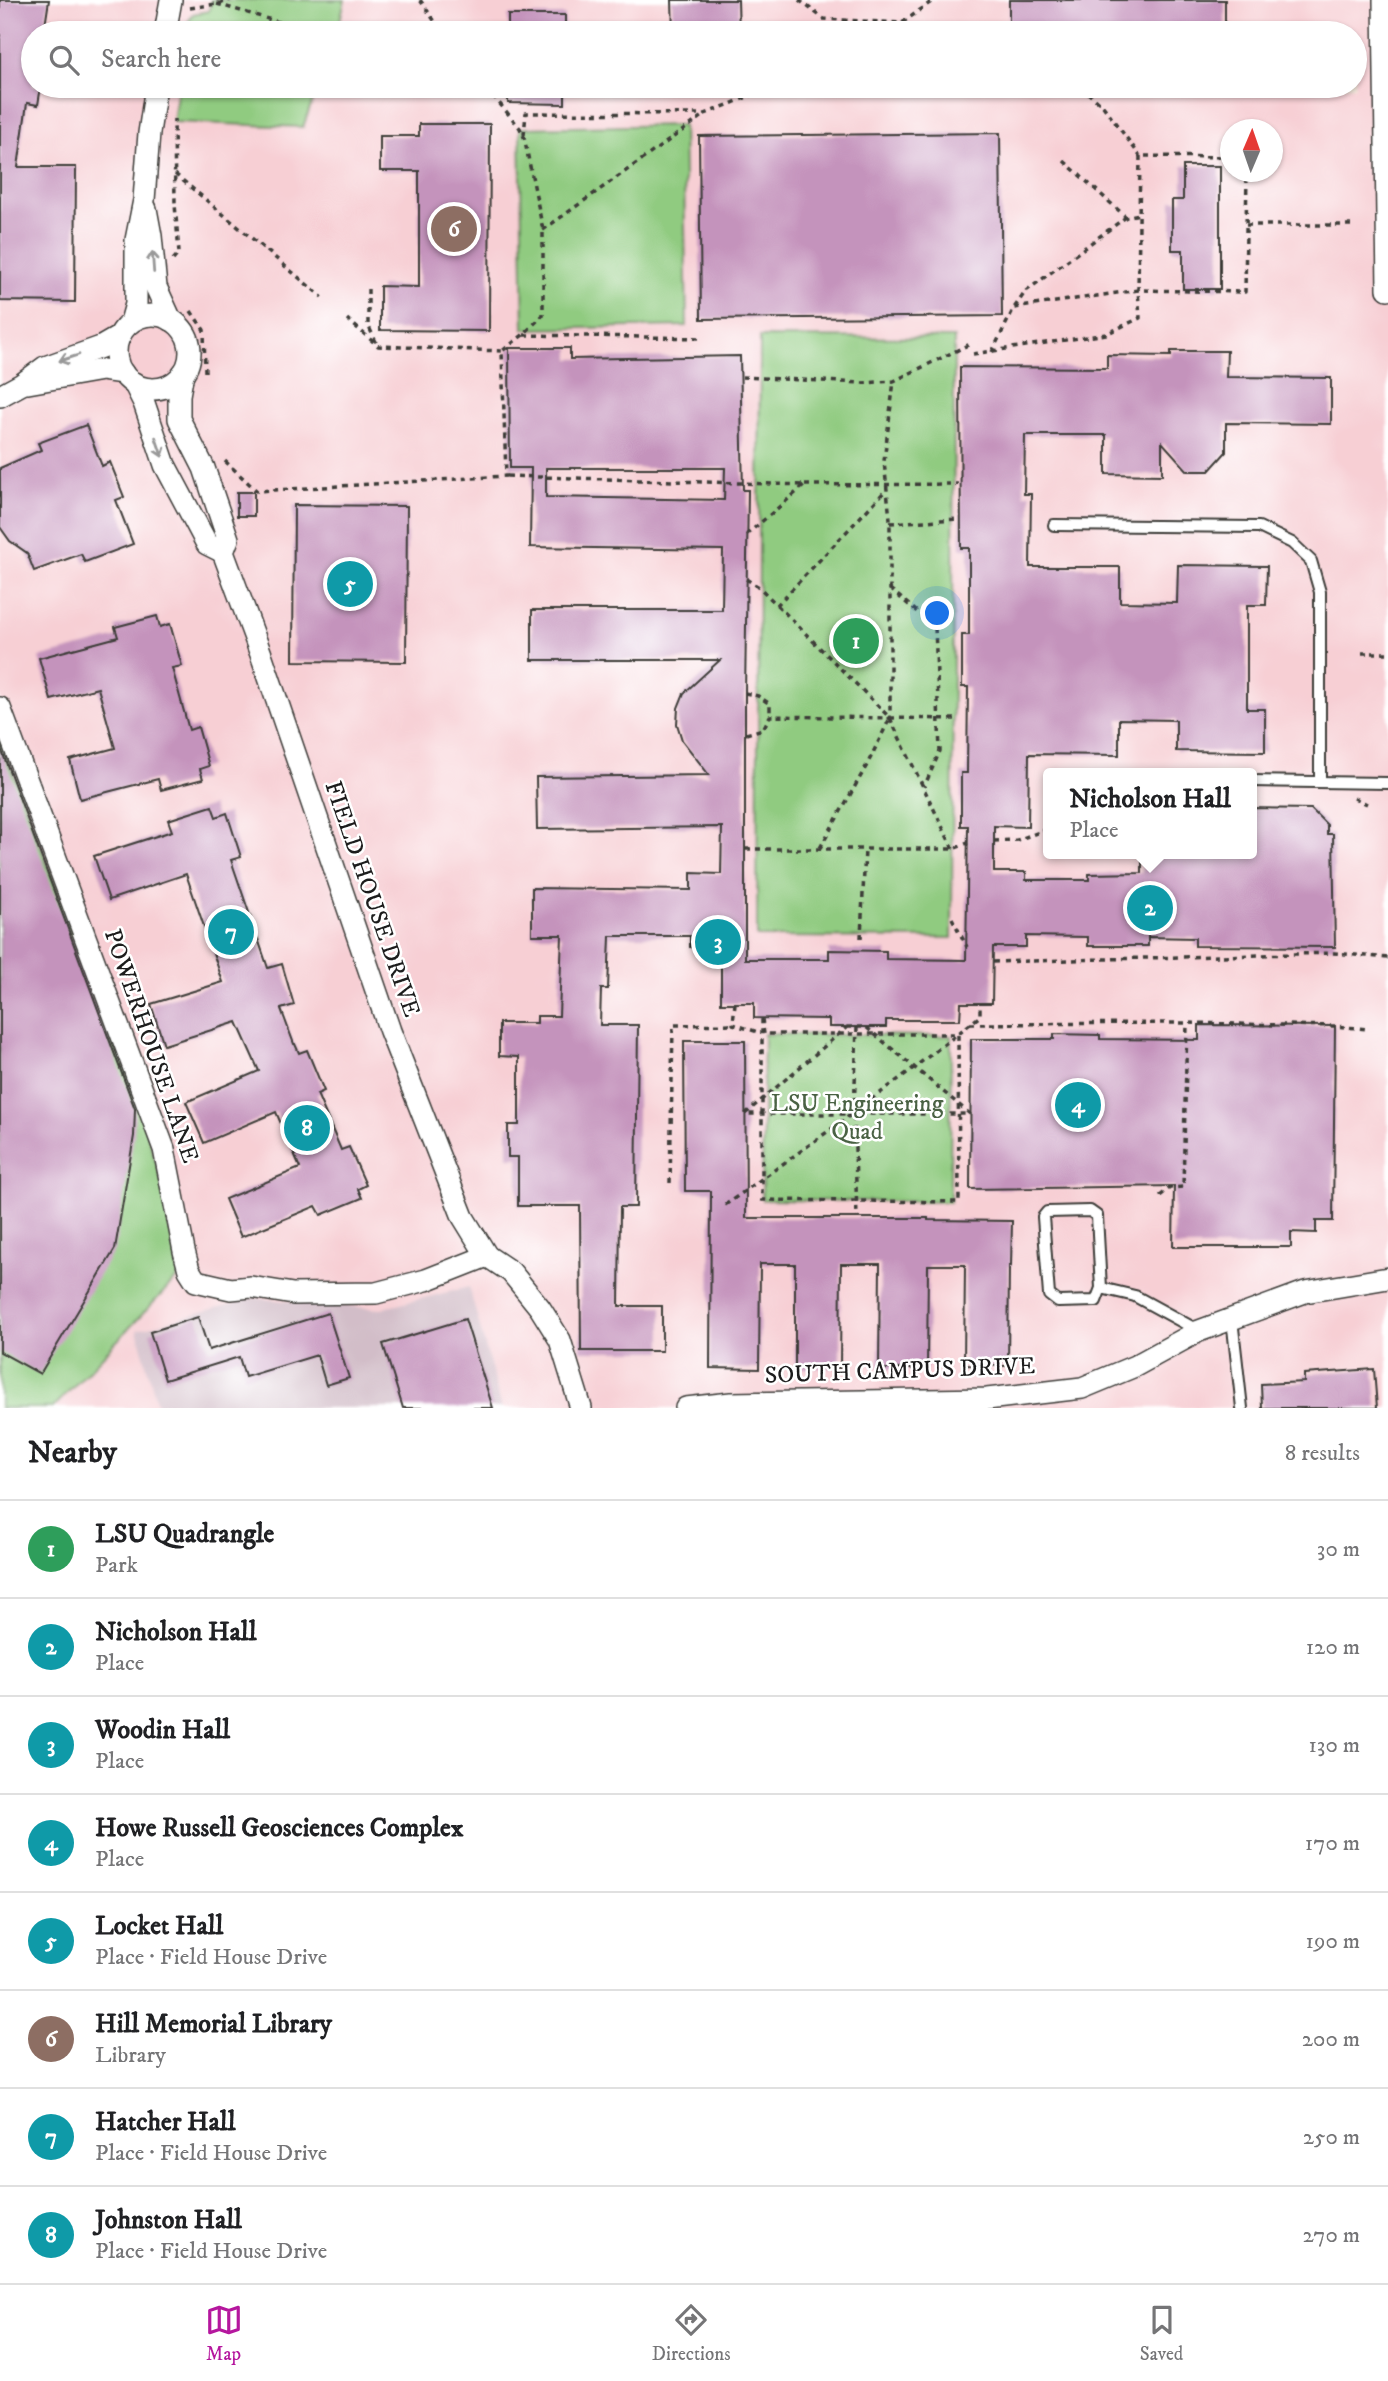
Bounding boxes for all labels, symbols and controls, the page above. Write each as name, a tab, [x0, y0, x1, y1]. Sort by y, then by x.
search box	[21, 21, 1367, 98]
icon: search	[45, 41, 83, 79]
text: Search here	[101, 43, 221, 76]
north arrow	[1220, 119, 1283, 182]
pin: 6	[431, 203, 477, 255]
one-way arrow	[146, 251, 159, 273]
one-way arrow	[59, 352, 81, 365]
one-way arrow	[154, 435, 166, 457]
pin: 5	[327, 558, 373, 610]
your location	[920, 596, 954, 630]
pin: 1	[833, 615, 879, 667]
popup	[1043, 768, 1257, 859]
street label: FIELD HOUSE DRIVE	[318, 777, 426, 1021]
text: Nicholson Hall	[1069, 783, 1231, 816]
text: Place	[1069, 816, 1119, 845]
pin: 2	[1127, 882, 1173, 934]
pin: 7	[208, 906, 254, 958]
pin: 3	[695, 916, 741, 968]
street label: POWERHOUSE LANE	[97, 925, 205, 1167]
pin: 4	[1055, 1079, 1101, 1131]
park label: LSU Engineering Quad	[771, 1089, 944, 1147]
pin: 8	[284, 1102, 330, 1154]
street label: SOUTH CAMPUS DRIVE	[764, 1351, 1036, 1391]
text: Nearby	[28, 1435, 117, 1472]
text: 8 results	[1285, 1439, 1360, 1468]
text: LSU Quadrangle	[95, 1518, 274, 1551]
text: 1	[47, 1535, 55, 1564]
text: 30 m	[1317, 1535, 1360, 1564]
text: Park	[95, 1551, 138, 1580]
text: Nicholson Hall	[95, 1616, 256, 1649]
text: 2	[45, 1633, 57, 1662]
text: 120 m	[1306, 1633, 1360, 1662]
text: Place	[95, 1649, 144, 1678]
text: Woodin Hall	[95, 1714, 230, 1747]
text: 3	[47, 1731, 55, 1760]
text: 130 m	[1308, 1731, 1360, 1760]
text: Place	[95, 1747, 144, 1776]
text: Howe Russell Geosciences Complex	[95, 1812, 463, 1845]
text: 4	[44, 1829, 58, 1858]
text: 170 m	[1305, 1829, 1360, 1858]
text: Place	[95, 1845, 144, 1874]
text: Locket Hall	[95, 1910, 223, 1943]
text: 5	[45, 1927, 57, 1956]
text: 190 m	[1306, 1927, 1360, 1956]
text: Place · Field House Drive	[95, 1943, 327, 1972]
text: Hill Memorial Library	[95, 2008, 332, 2041]
text: 6	[45, 2025, 57, 2054]
text: 200 m	[1302, 2025, 1360, 2054]
text: Library	[95, 2041, 166, 2070]
text: Hatcher Hall	[95, 2106, 235, 2139]
text: 7	[45, 2123, 57, 2152]
text: 250 m	[1303, 2123, 1360, 2152]
text: Place · Field House Drive	[95, 2139, 327, 2168]
text: Johnston Hall	[95, 2204, 242, 2237]
text: 8	[45, 2221, 57, 2250]
text: 270 m	[1303, 2221, 1360, 2250]
text: Place · Field House Drive	[95, 2237, 327, 2266]
tab: Map	[205, 2301, 243, 2366]
tab: Directions	[652, 2301, 731, 2366]
tab: Saved	[1140, 2301, 1183, 2366]

